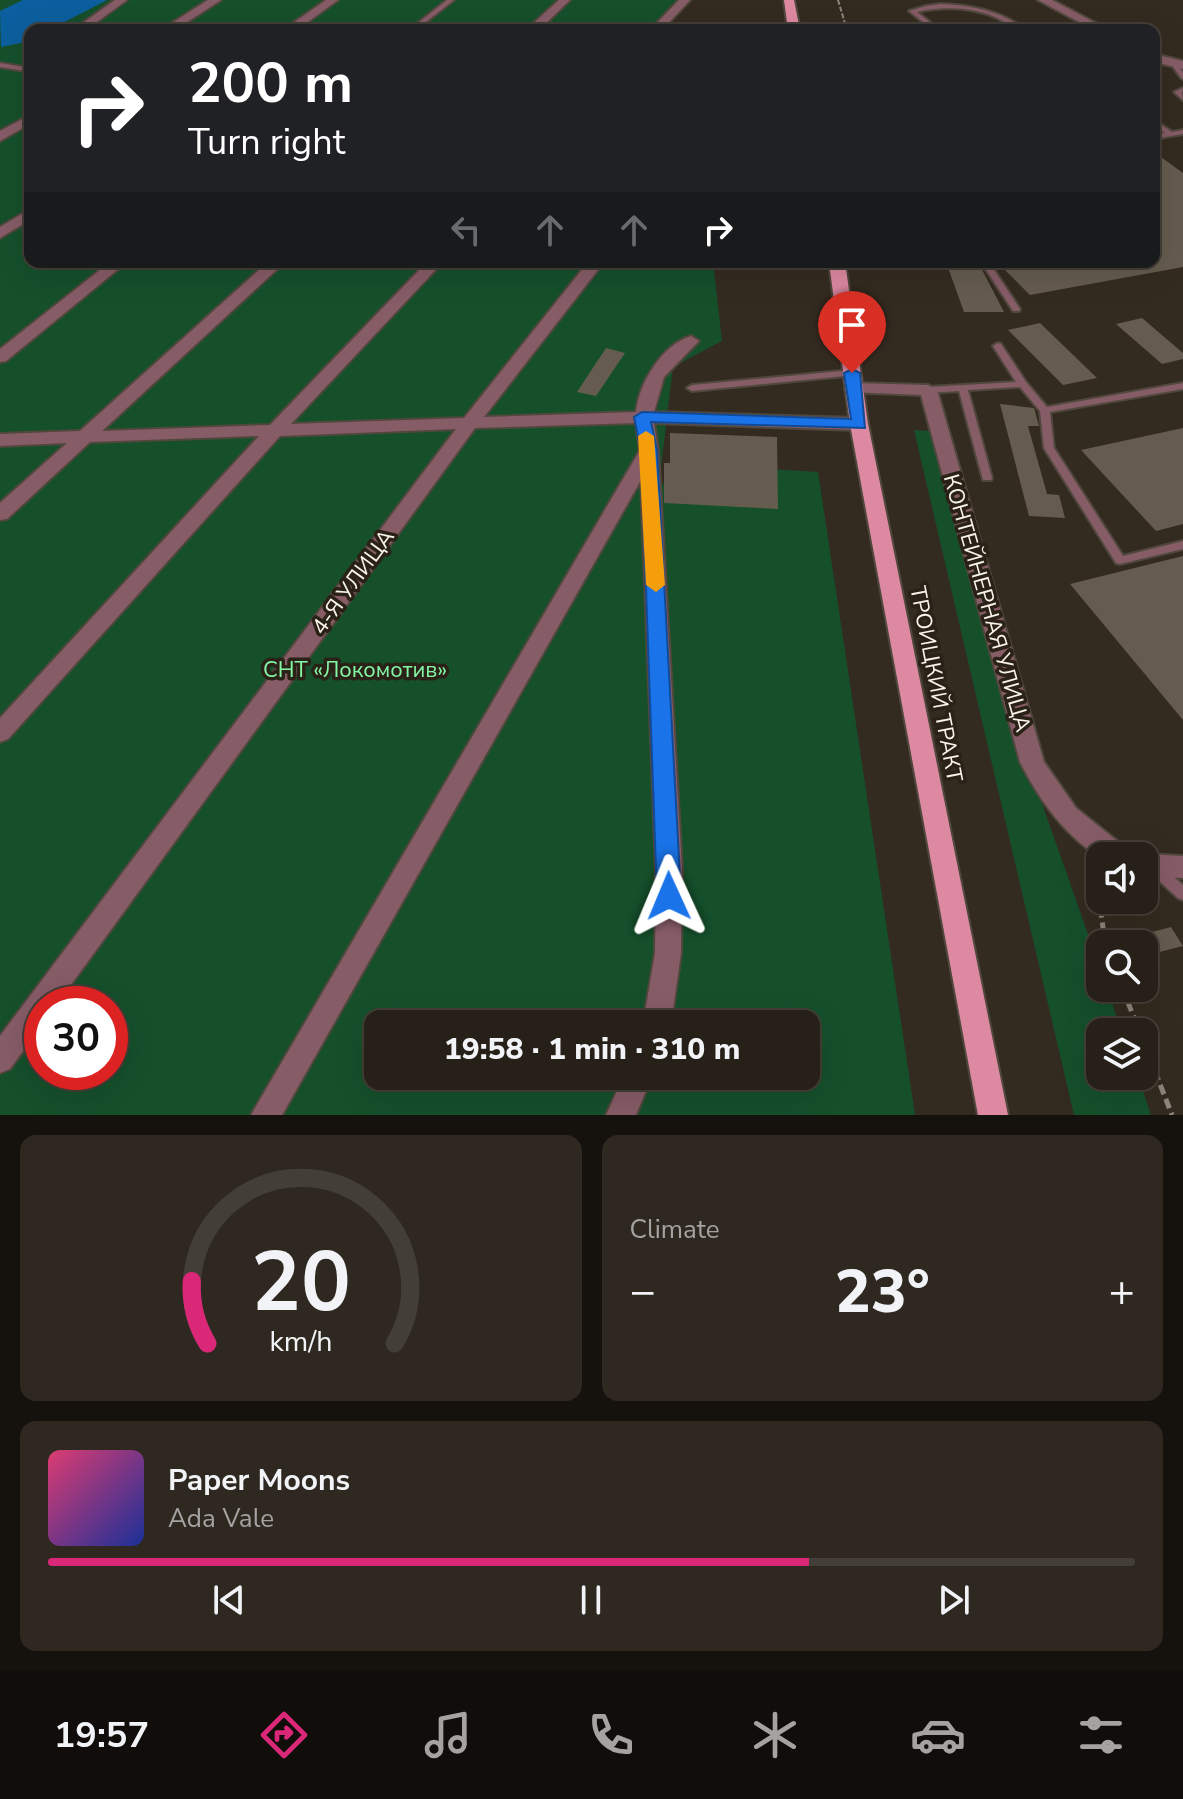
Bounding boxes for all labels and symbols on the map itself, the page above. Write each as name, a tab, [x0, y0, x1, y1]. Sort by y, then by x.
pin	[818, 291, 886, 373]
street label: КОНТЕЙНЕРНАЯ УЛИЦА	[936, 471, 1038, 735]
street label: 4-Я УЛИЦА	[305, 523, 401, 641]
street label: ТРОИЦКИЙ ТРАКТ	[902, 584, 970, 785]
park label: СНТ «Локомотив»	[263, 655, 447, 685]
position arrow	[627, 854, 711, 938]
speed limit sign: 30	[24, 986, 128, 1090]

